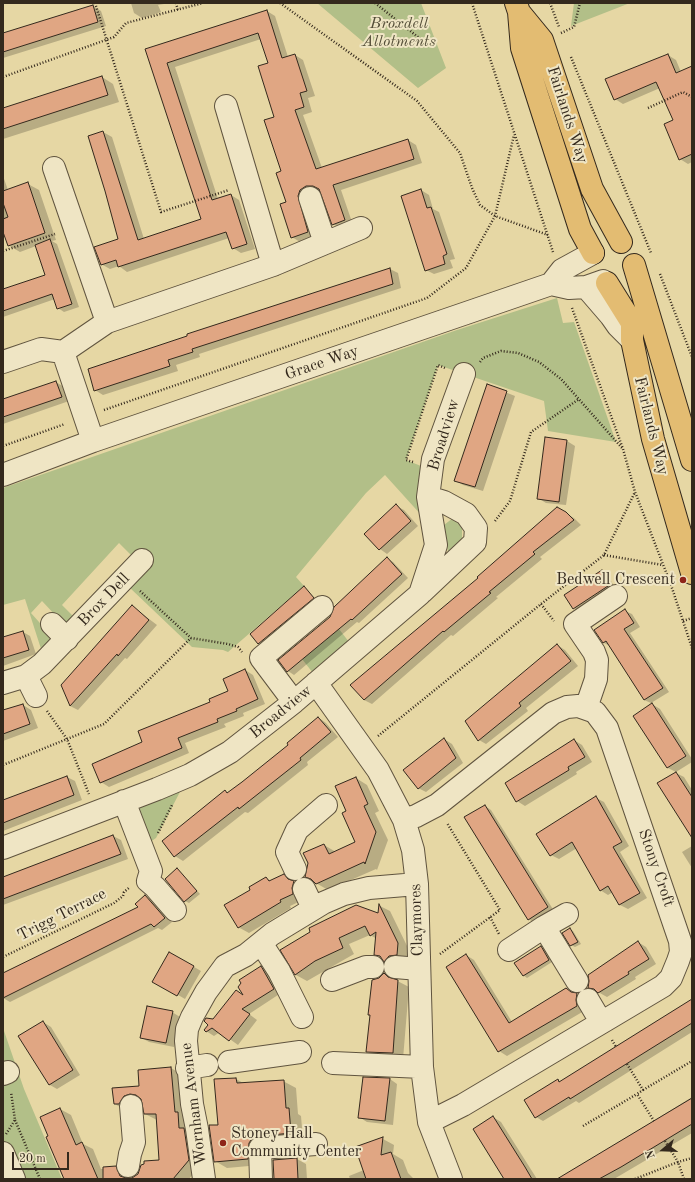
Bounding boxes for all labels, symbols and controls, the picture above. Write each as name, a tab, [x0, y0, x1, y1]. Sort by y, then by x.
park label: Broxdell Allotments	[362, 14, 436, 52]
street label: Fairlands Way	[542, 64, 592, 166]
street label: Grace Way	[283, 341, 361, 385]
street label: Fairlands Way	[629, 375, 673, 477]
street label: Broadview	[424, 397, 464, 473]
street label: Brox Dell	[74, 569, 134, 631]
place label: Bedwell Crescent	[556, 570, 675, 590]
marker: Bedwell Crescent	[678, 575, 688, 585]
street label: Broadview	[246, 681, 316, 743]
street label: Stony Croft	[634, 827, 678, 909]
street label: Claymores	[406, 883, 428, 957]
street label: Trigg Terrace	[14, 884, 110, 946]
street label: Wornham Avenue	[177, 1042, 211, 1166]
place label: Stoney Hall Community Center	[231, 1124, 361, 1162]
north arrow	[643, 1130, 683, 1170]
marker: Stoney Hall Community Center	[218, 1138, 228, 1148]
scale bar	[14, 1144, 71, 1170]
text: N	[645, 1148, 658, 1160]
text: 20 m	[19, 1153, 46, 1165]

